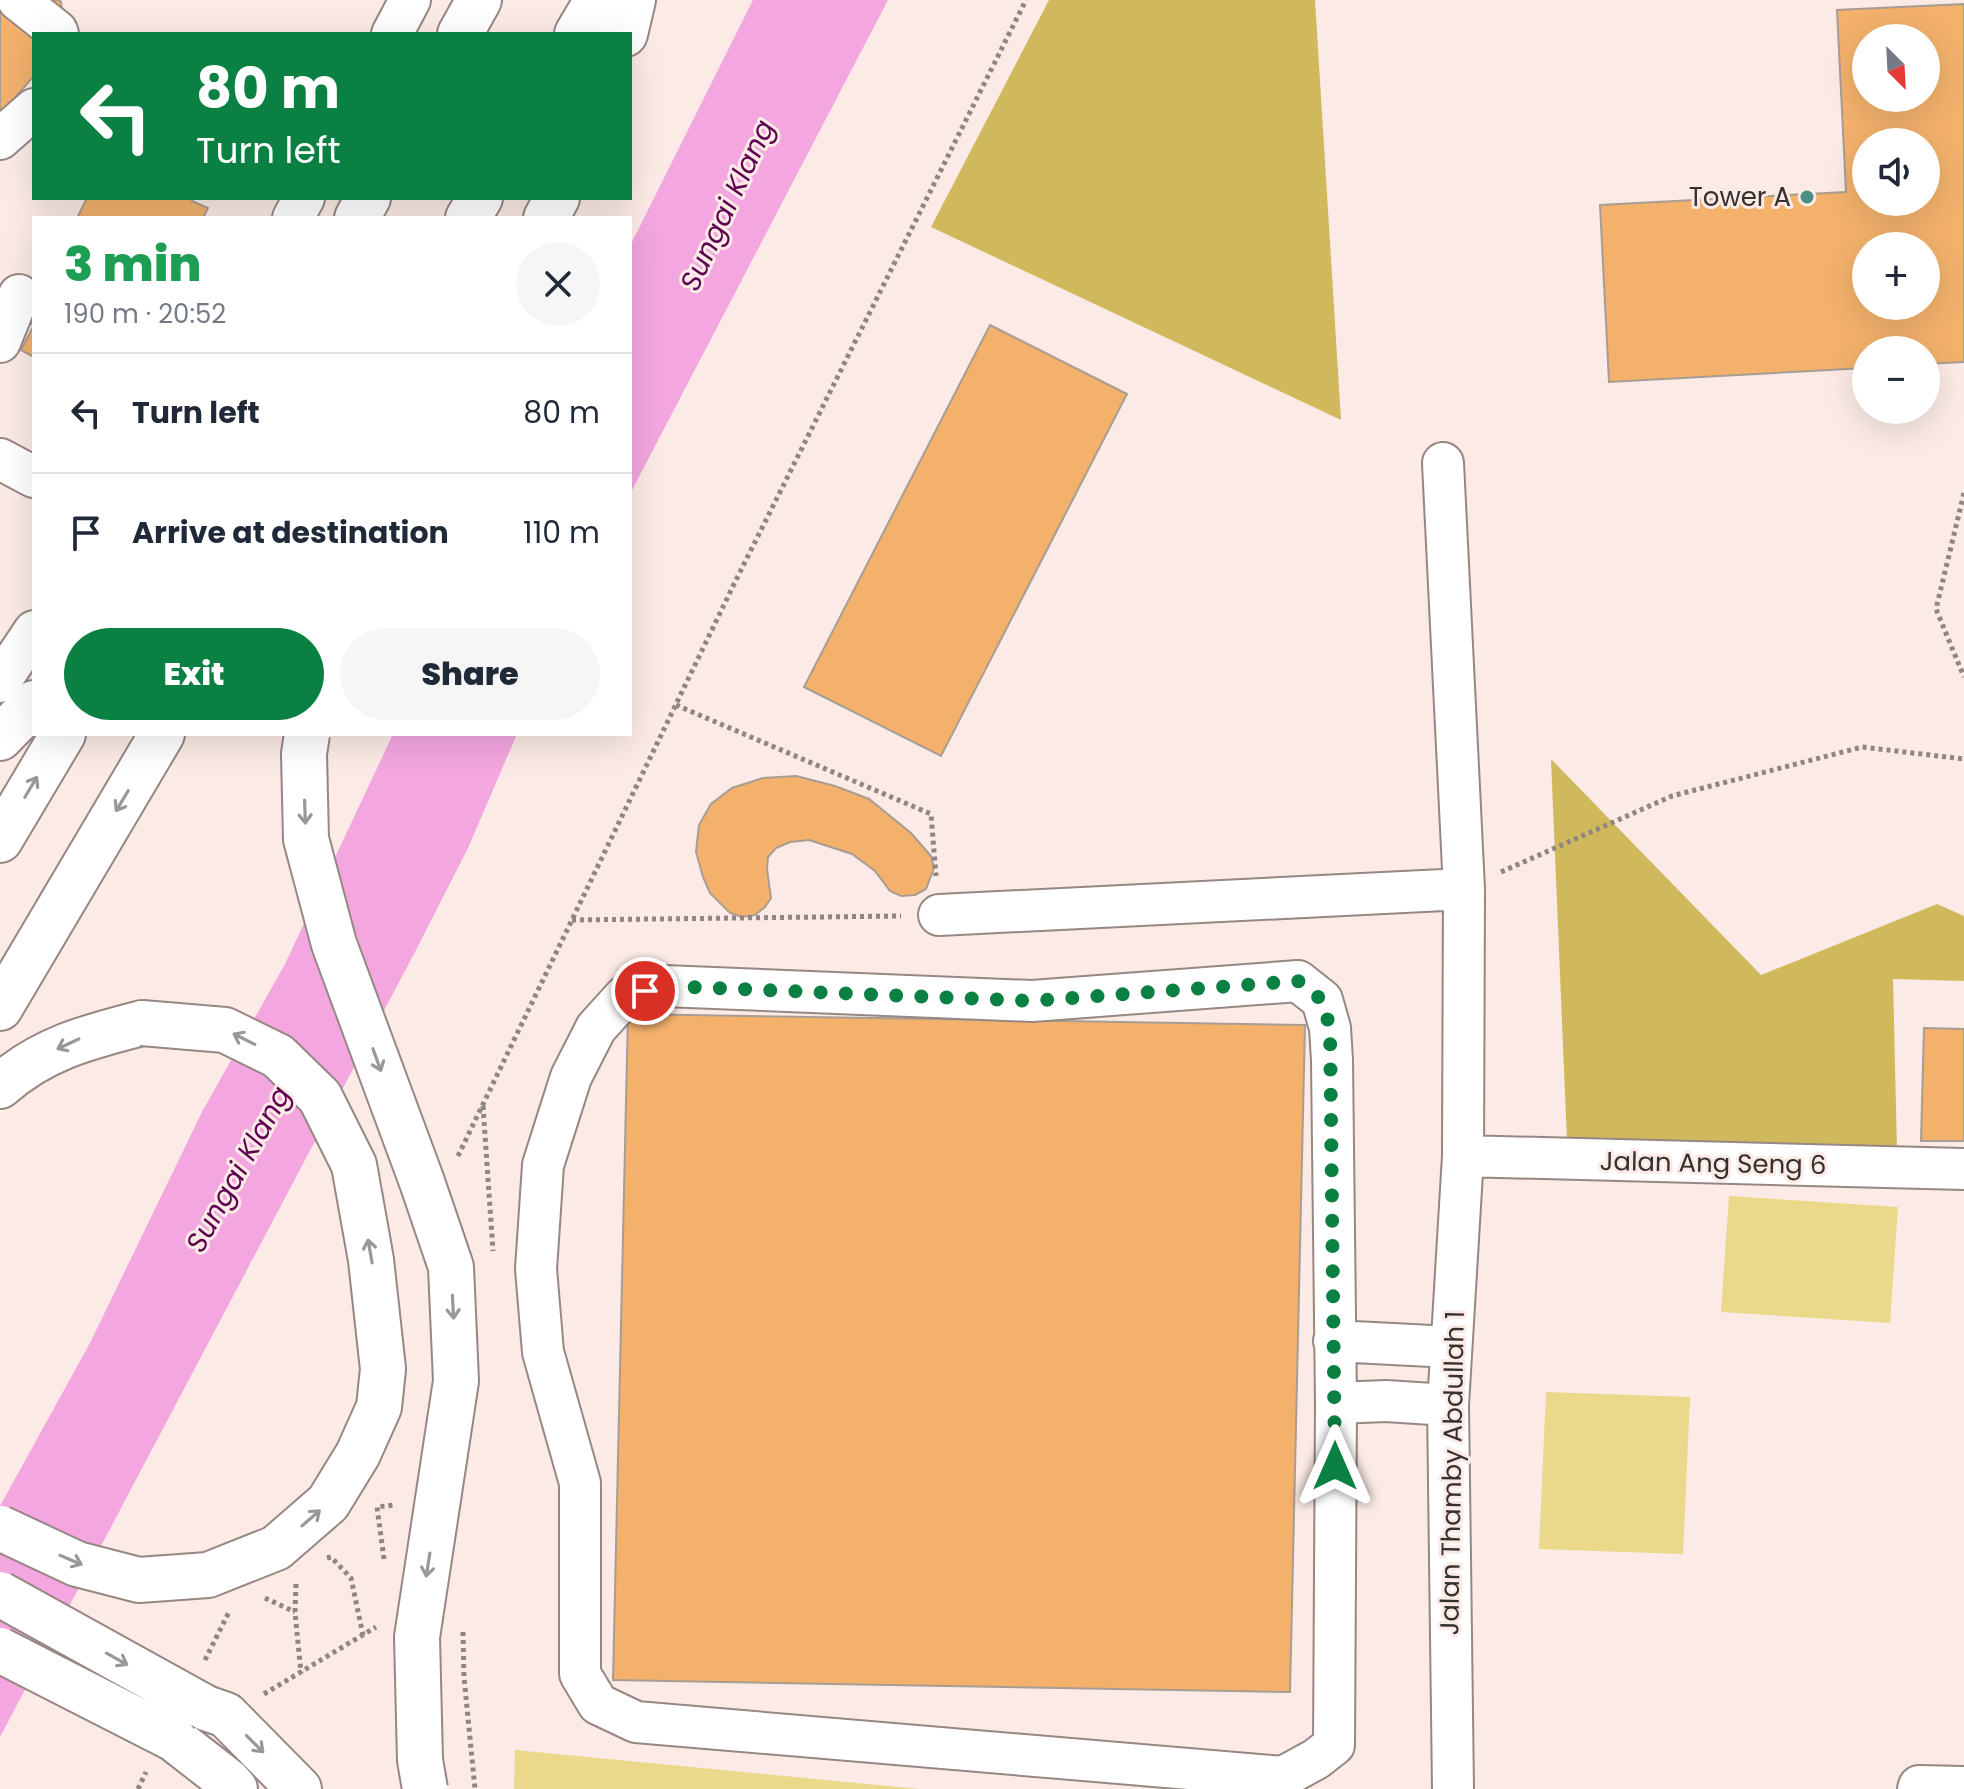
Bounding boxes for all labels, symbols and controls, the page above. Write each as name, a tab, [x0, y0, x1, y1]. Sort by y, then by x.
north arrow	[1852, 24, 1940, 112]
map controls	[1852, 24, 1940, 424]
text: 80 m	[196, 49, 340, 128]
icon: left	[64, 64, 168, 168]
water label: Sungai Klang	[671, 113, 784, 297]
text: Turn left	[196, 125, 341, 176]
button: sound	[1852, 128, 1940, 216]
place label: Tower A	[1689, 179, 1791, 215]
marker: Tower A	[1798, 188, 1816, 206]
text: 3 min	[64, 231, 201, 298]
button: +	[1852, 232, 1940, 320]
button: close	[516, 242, 600, 326]
text: 190 m · 20:52	[64, 296, 226, 332]
button: −	[1852, 336, 1940, 424]
icon: left	[64, 391, 108, 435]
text: Turn left	[132, 391, 260, 434]
text: 80 m	[523, 391, 600, 434]
icon: arrive	[64, 511, 108, 555]
text: Arrive at destination	[132, 511, 449, 554]
text: 110 m	[523, 511, 600, 554]
button: Exit	[64, 628, 324, 720]
button: Share	[340, 628, 600, 720]
one-way arrow	[23, 776, 39, 799]
one-way arrow	[114, 789, 130, 812]
one-way arrow	[298, 798, 313, 825]
pin	[611, 957, 679, 1025]
icon: arrive	[623, 969, 667, 1013]
one-way arrow	[233, 1031, 257, 1046]
one-way arrow	[56, 1037, 80, 1052]
one-way arrow	[371, 1047, 386, 1072]
water label: Sungai Klang	[177, 1079, 300, 1259]
street label: Jalan Ang Seng 6	[1599, 1143, 1827, 1183]
one-way arrow	[361, 1239, 376, 1264]
one-way arrow	[445, 1294, 460, 1320]
street label: Jalan Thamby Abdullah 1	[1431, 1310, 1473, 1636]
position arrow	[1293, 1424, 1377, 1508]
one-way arrow	[300, 1509, 321, 1527]
one-way arrow	[420, 1552, 435, 1577]
one-way arrow	[58, 1554, 83, 1569]
one-way arrow	[105, 1652, 129, 1667]
one-way arrow	[245, 1734, 264, 1753]

